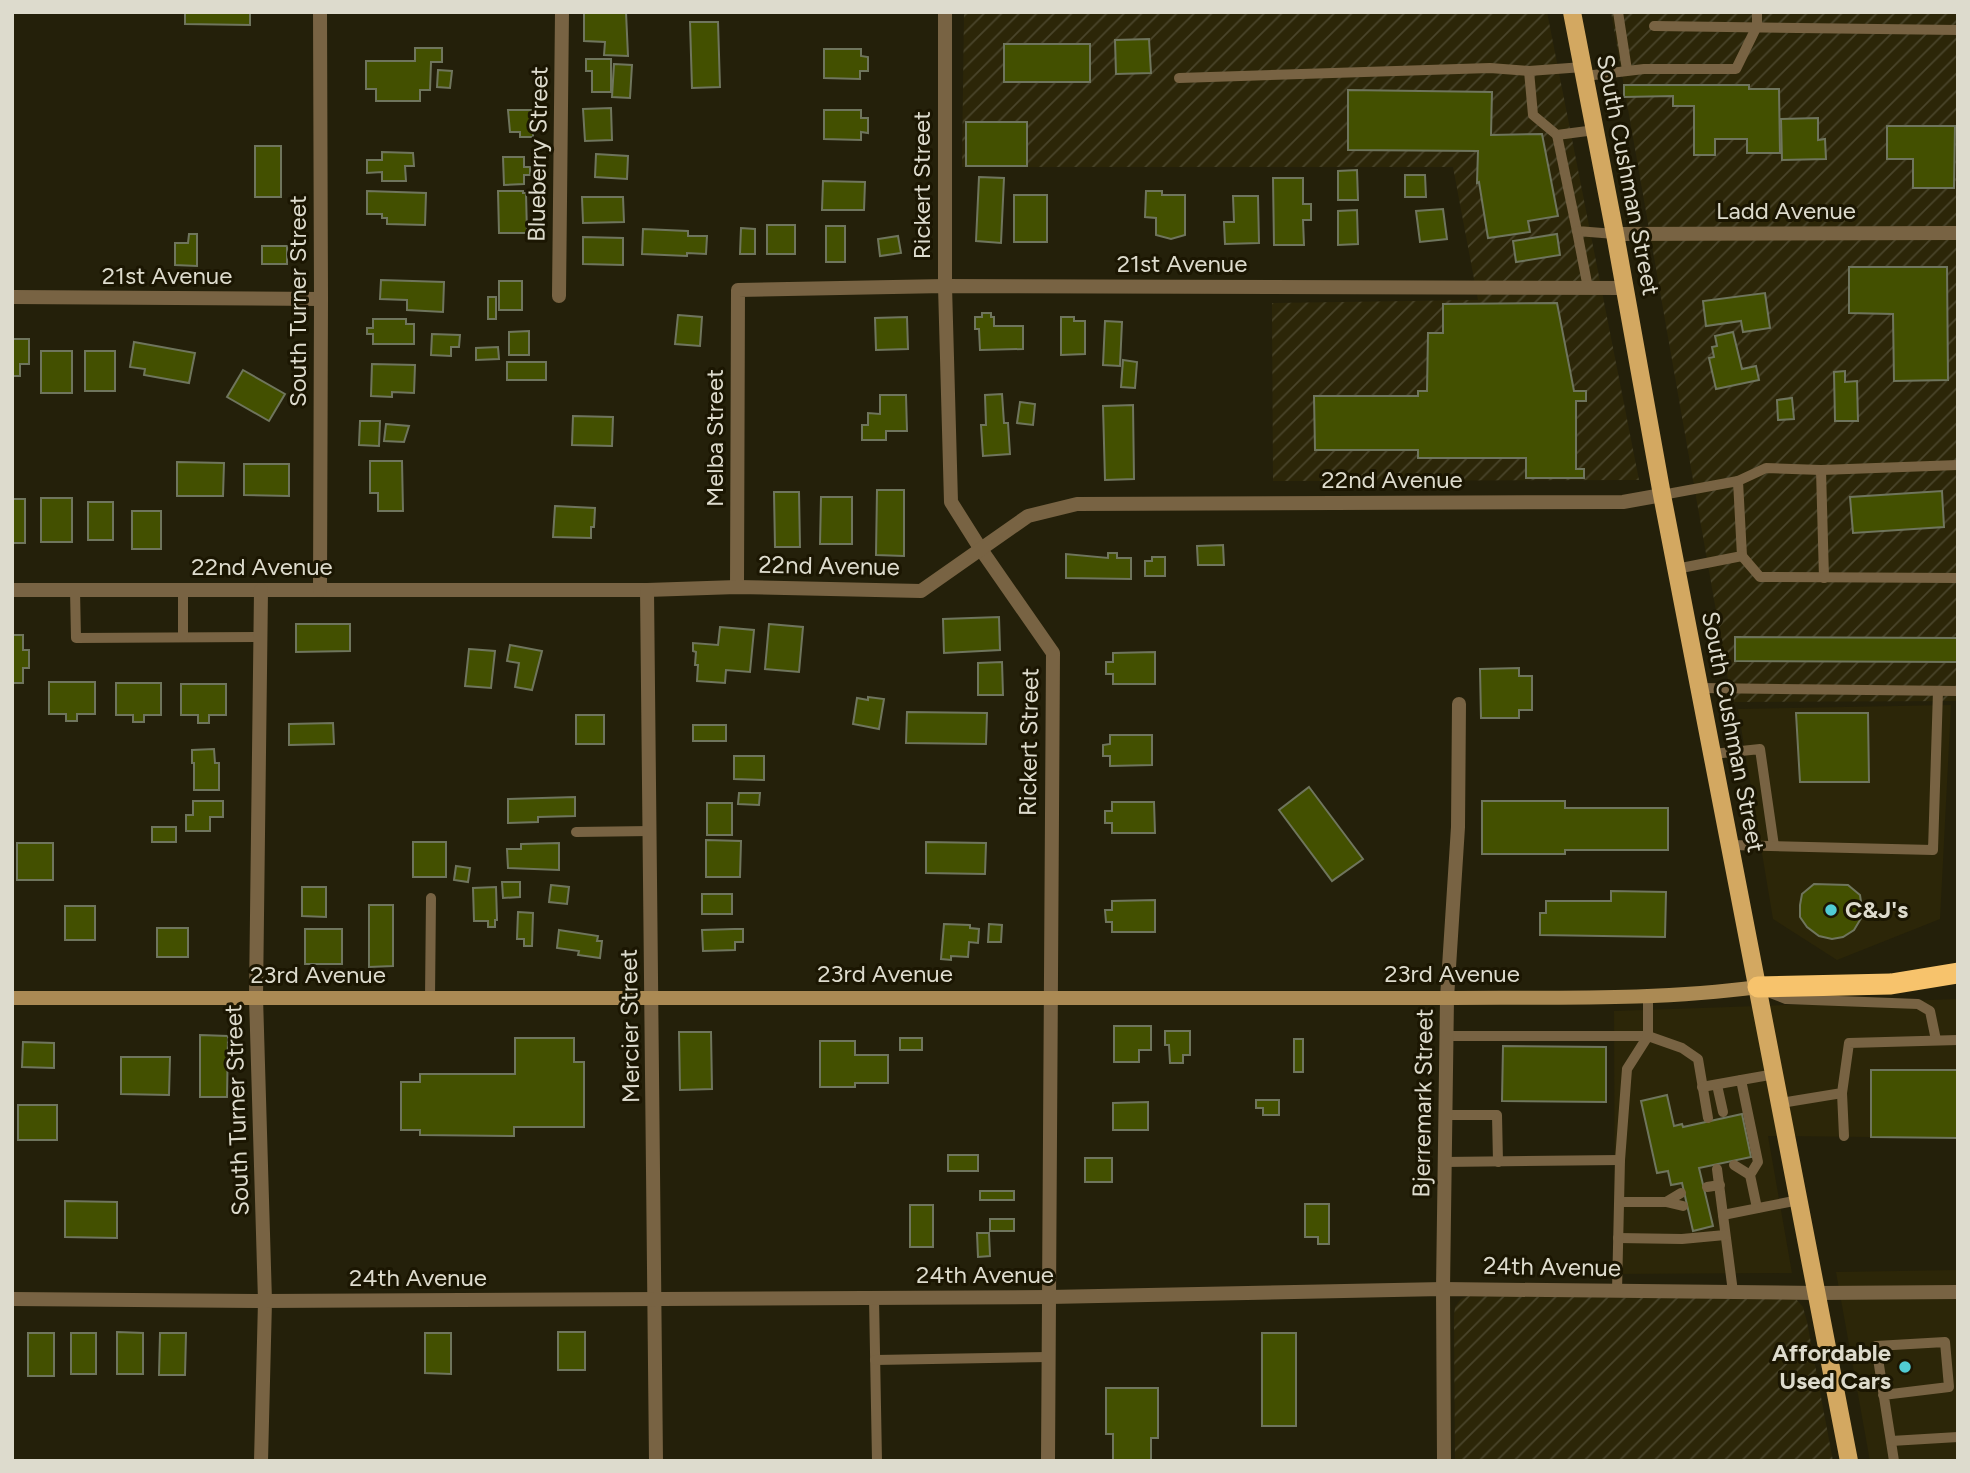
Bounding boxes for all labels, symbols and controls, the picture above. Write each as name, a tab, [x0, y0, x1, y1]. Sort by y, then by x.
street label: South Cushman Street	[1591, 52, 1666, 298]
street label: Blueberry Street	[521, 66, 554, 242]
street label: Rickert Street	[907, 111, 936, 259]
street label: South Turner Street	[283, 195, 312, 407]
street label: Ladd Avenue	[1716, 196, 1856, 225]
street label: 21st Avenue	[1117, 249, 1247, 278]
street label: 21st Avenue	[102, 261, 232, 290]
street label: Melba Street	[700, 369, 729, 507]
street label: 22nd Avenue	[1321, 465, 1463, 494]
street label: 22nd Avenue	[758, 550, 900, 581]
street label: 22nd Avenue	[191, 552, 333, 581]
street label: South Cushman Street	[1696, 609, 1771, 855]
street label: Rickert Street	[1013, 668, 1044, 816]
place label: C&J's	[1845, 895, 1908, 924]
marker: C&J's	[1823, 902, 1839, 918]
street label: Mercier Street	[614, 949, 645, 1103]
street label: 23rd Avenue	[817, 959, 953, 988]
street label: 23rd Avenue	[1384, 959, 1520, 988]
street label: 23rd Avenue	[250, 960, 386, 989]
street label: South Turner Street	[218, 1004, 255, 1216]
street label: Bjerremark Street	[1406, 1008, 1439, 1198]
street label: 24th Avenue	[1483, 1251, 1621, 1282]
street label: 24th Avenue	[916, 1260, 1054, 1289]
street label: 24th Avenue	[349, 1263, 487, 1292]
place label: Affordable Used Cars	[1772, 1338, 1891, 1395]
marker: Affordable Used Cars	[1897, 1359, 1913, 1375]

